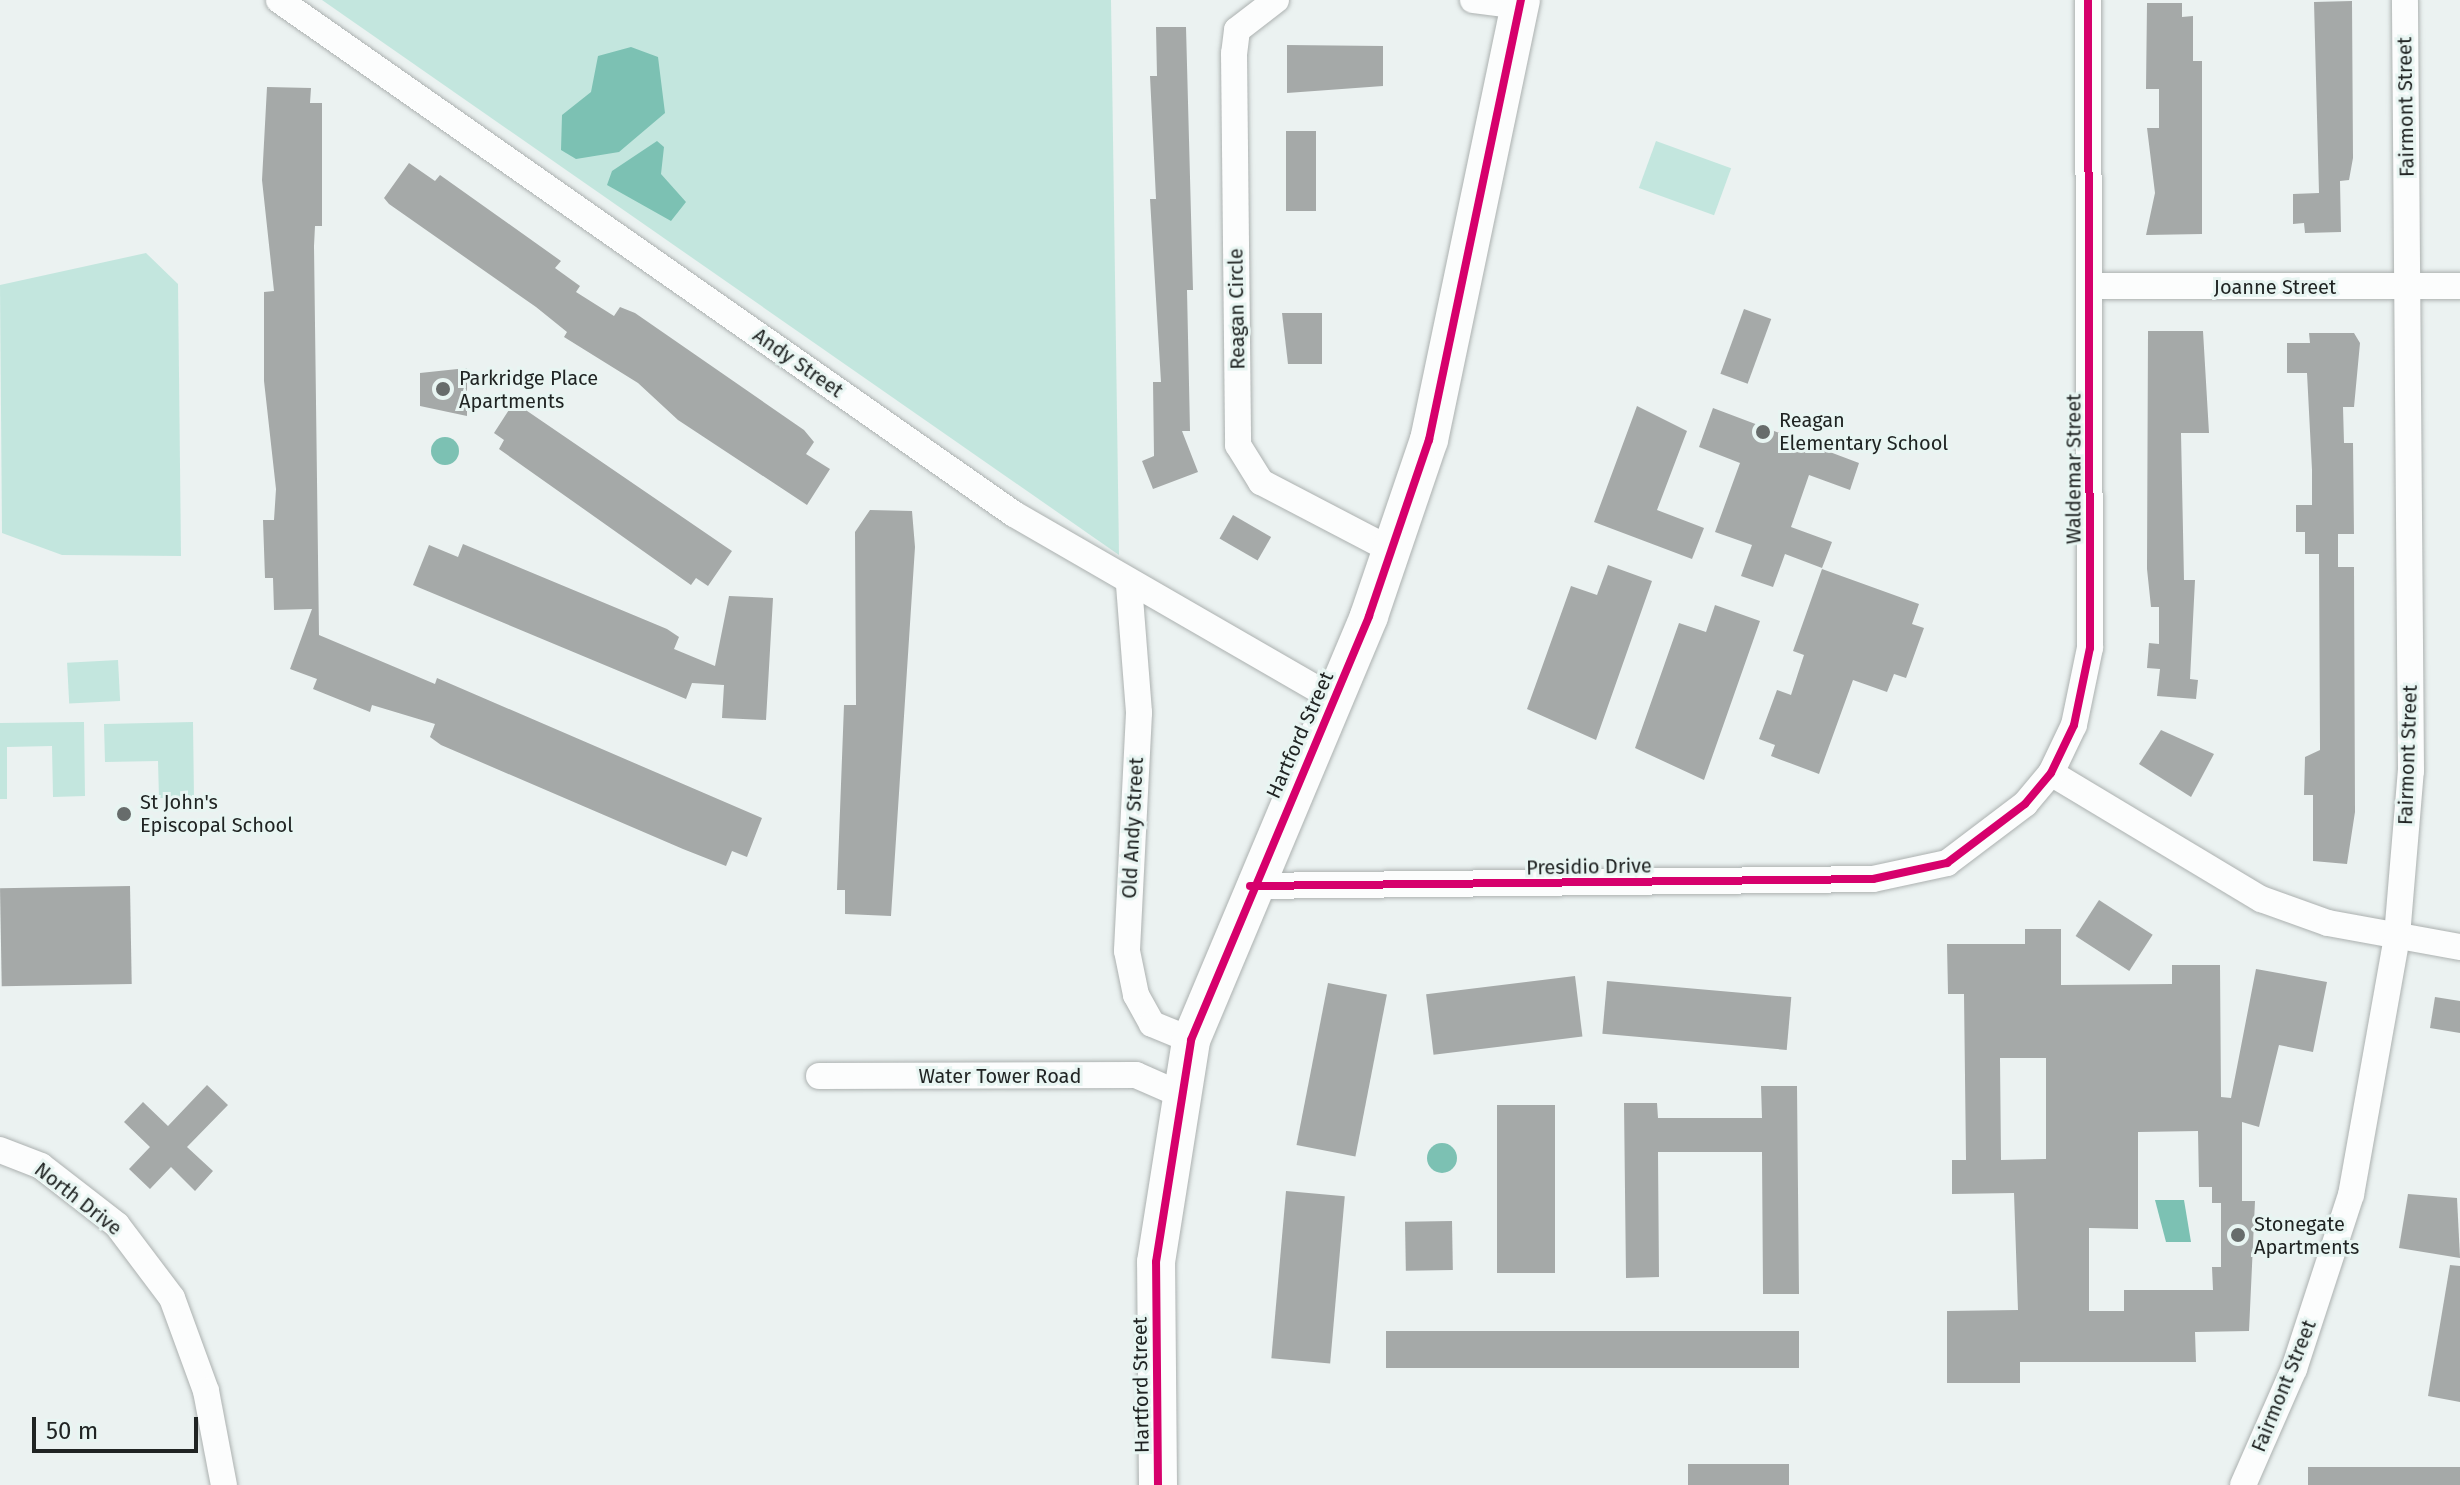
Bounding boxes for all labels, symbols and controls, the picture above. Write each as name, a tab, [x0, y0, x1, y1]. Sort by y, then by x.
street label: Fairmont Street	[2393, 37, 2419, 177]
street label: Reagan Circle	[1224, 248, 1250, 370]
street label: Joanne Street	[2214, 275, 2336, 299]
street label: Andy Street	[748, 323, 848, 403]
place label: Parkridge Place Apartments	[459, 366, 598, 413]
marker: Parkridge Place Apartments	[434, 380, 452, 398]
street label: Waldemar Street	[2062, 394, 2086, 544]
place label: Reagan Elementary School	[1779, 408, 1948, 455]
marker: Reagan Elementary School	[1754, 423, 1772, 441]
street label: Hartford Street	[1261, 668, 1339, 802]
street label: Fairmont Street	[2394, 685, 2422, 825]
street label: Old Andy Street	[1117, 757, 1149, 899]
place label: St John's Episcopal School	[140, 790, 293, 837]
marker: St John's Episcopal School	[115, 805, 133, 823]
street label: Presidio Drive	[1526, 854, 1652, 880]
street label: Water Tower Road	[919, 1064, 1081, 1088]
street label: North Drive	[30, 1157, 126, 1241]
place label: Stonegate Apartments	[2254, 1212, 2359, 1259]
marker: Stonegate Apartments	[2229, 1226, 2247, 1244]
street label: Hartford Street	[1128, 1317, 1154, 1453]
street label: Fairmont Street	[2247, 1317, 2321, 1455]
scale bar	[36, 1401, 202, 1451]
text: 50 m	[46, 1417, 98, 1445]

